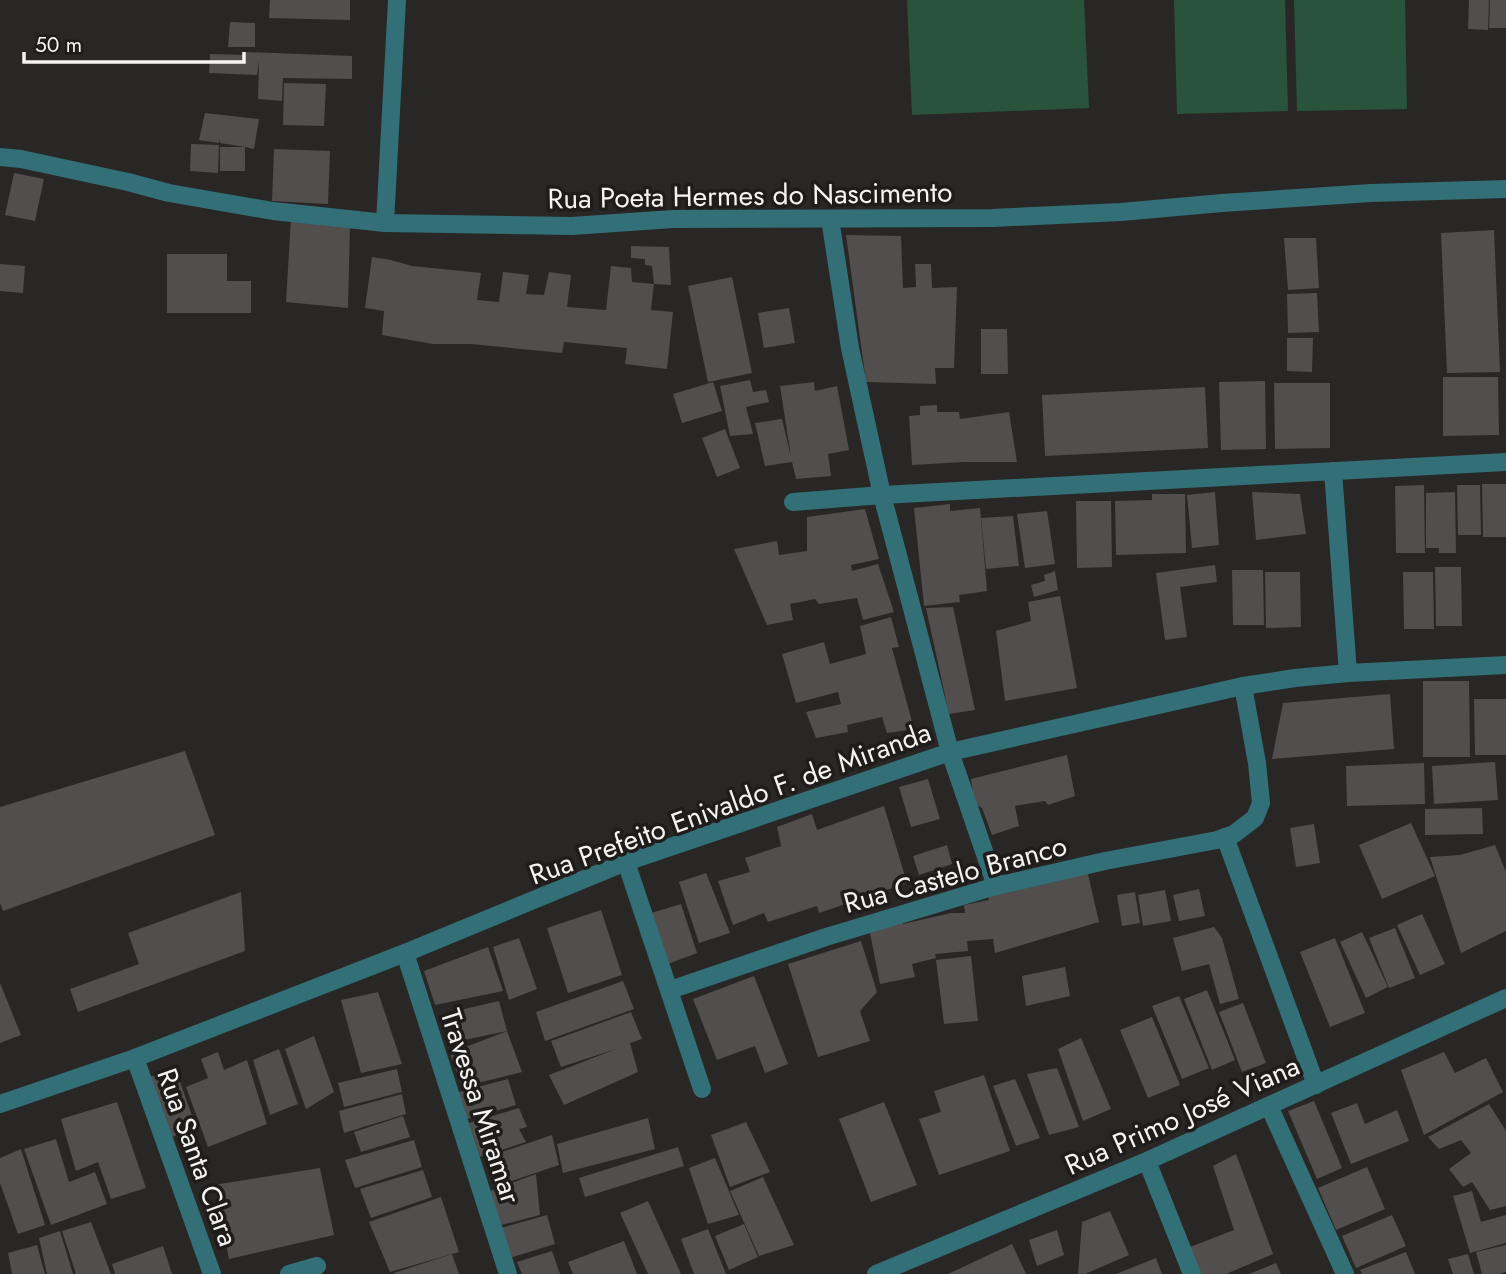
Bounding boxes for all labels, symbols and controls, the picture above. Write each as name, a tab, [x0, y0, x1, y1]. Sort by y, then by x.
scale bar	[24, 21, 245, 65]
text: 50 m	[35, 30, 82, 60]
street label: Rua Poeta Hermes do Nascimento	[547, 171, 953, 220]
street label: Rua Prefeito Enivaldo F. de Miranda	[524, 712, 937, 895]
street label: Rua Castelo Branco	[839, 825, 1071, 924]
street label: Travessa Miramar	[430, 1004, 531, 1209]
street label: Rua Primo José Viana	[1058, 1045, 1306, 1186]
street label: Rua Santa Clara	[146, 1063, 249, 1252]

